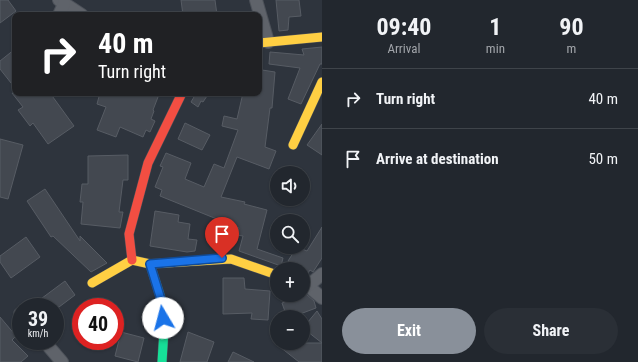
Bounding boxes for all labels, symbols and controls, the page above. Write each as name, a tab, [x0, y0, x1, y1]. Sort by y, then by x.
text: 09:40	[376, 13, 431, 41]
text: 1	[489, 13, 501, 41]
text: 90	[559, 13, 584, 41]
text: 40 m	[98, 27, 154, 60]
icon: right	[32, 28, 84, 80]
text: Arrival	[387, 41, 420, 56]
text: min	[486, 41, 505, 56]
text: m	[567, 41, 576, 56]
text: Turn right	[98, 61, 166, 82]
icon: right	[342, 88, 364, 110]
text: Turn right	[376, 90, 435, 108]
text: 40 m	[588, 90, 618, 108]
icon: arrive	[342, 148, 364, 170]
text: Arrive at destination	[376, 150, 499, 168]
text: 50 m	[588, 150, 618, 168]
map controls	[270, 166, 310, 350]
button: sound	[270, 166, 310, 206]
button: search	[270, 214, 310, 254]
pin	[205, 217, 239, 258]
icon: arrive	[211, 223, 233, 245]
button: +	[270, 262, 310, 302]
position arrow	[142, 297, 184, 339]
speed limit sign: 40	[72, 298, 124, 350]
text: 39	[28, 307, 48, 331]
button: Exit	[342, 308, 476, 354]
button: Share	[484, 308, 618, 354]
button: −	[270, 310, 310, 350]
text: km/h	[28, 328, 48, 339]

